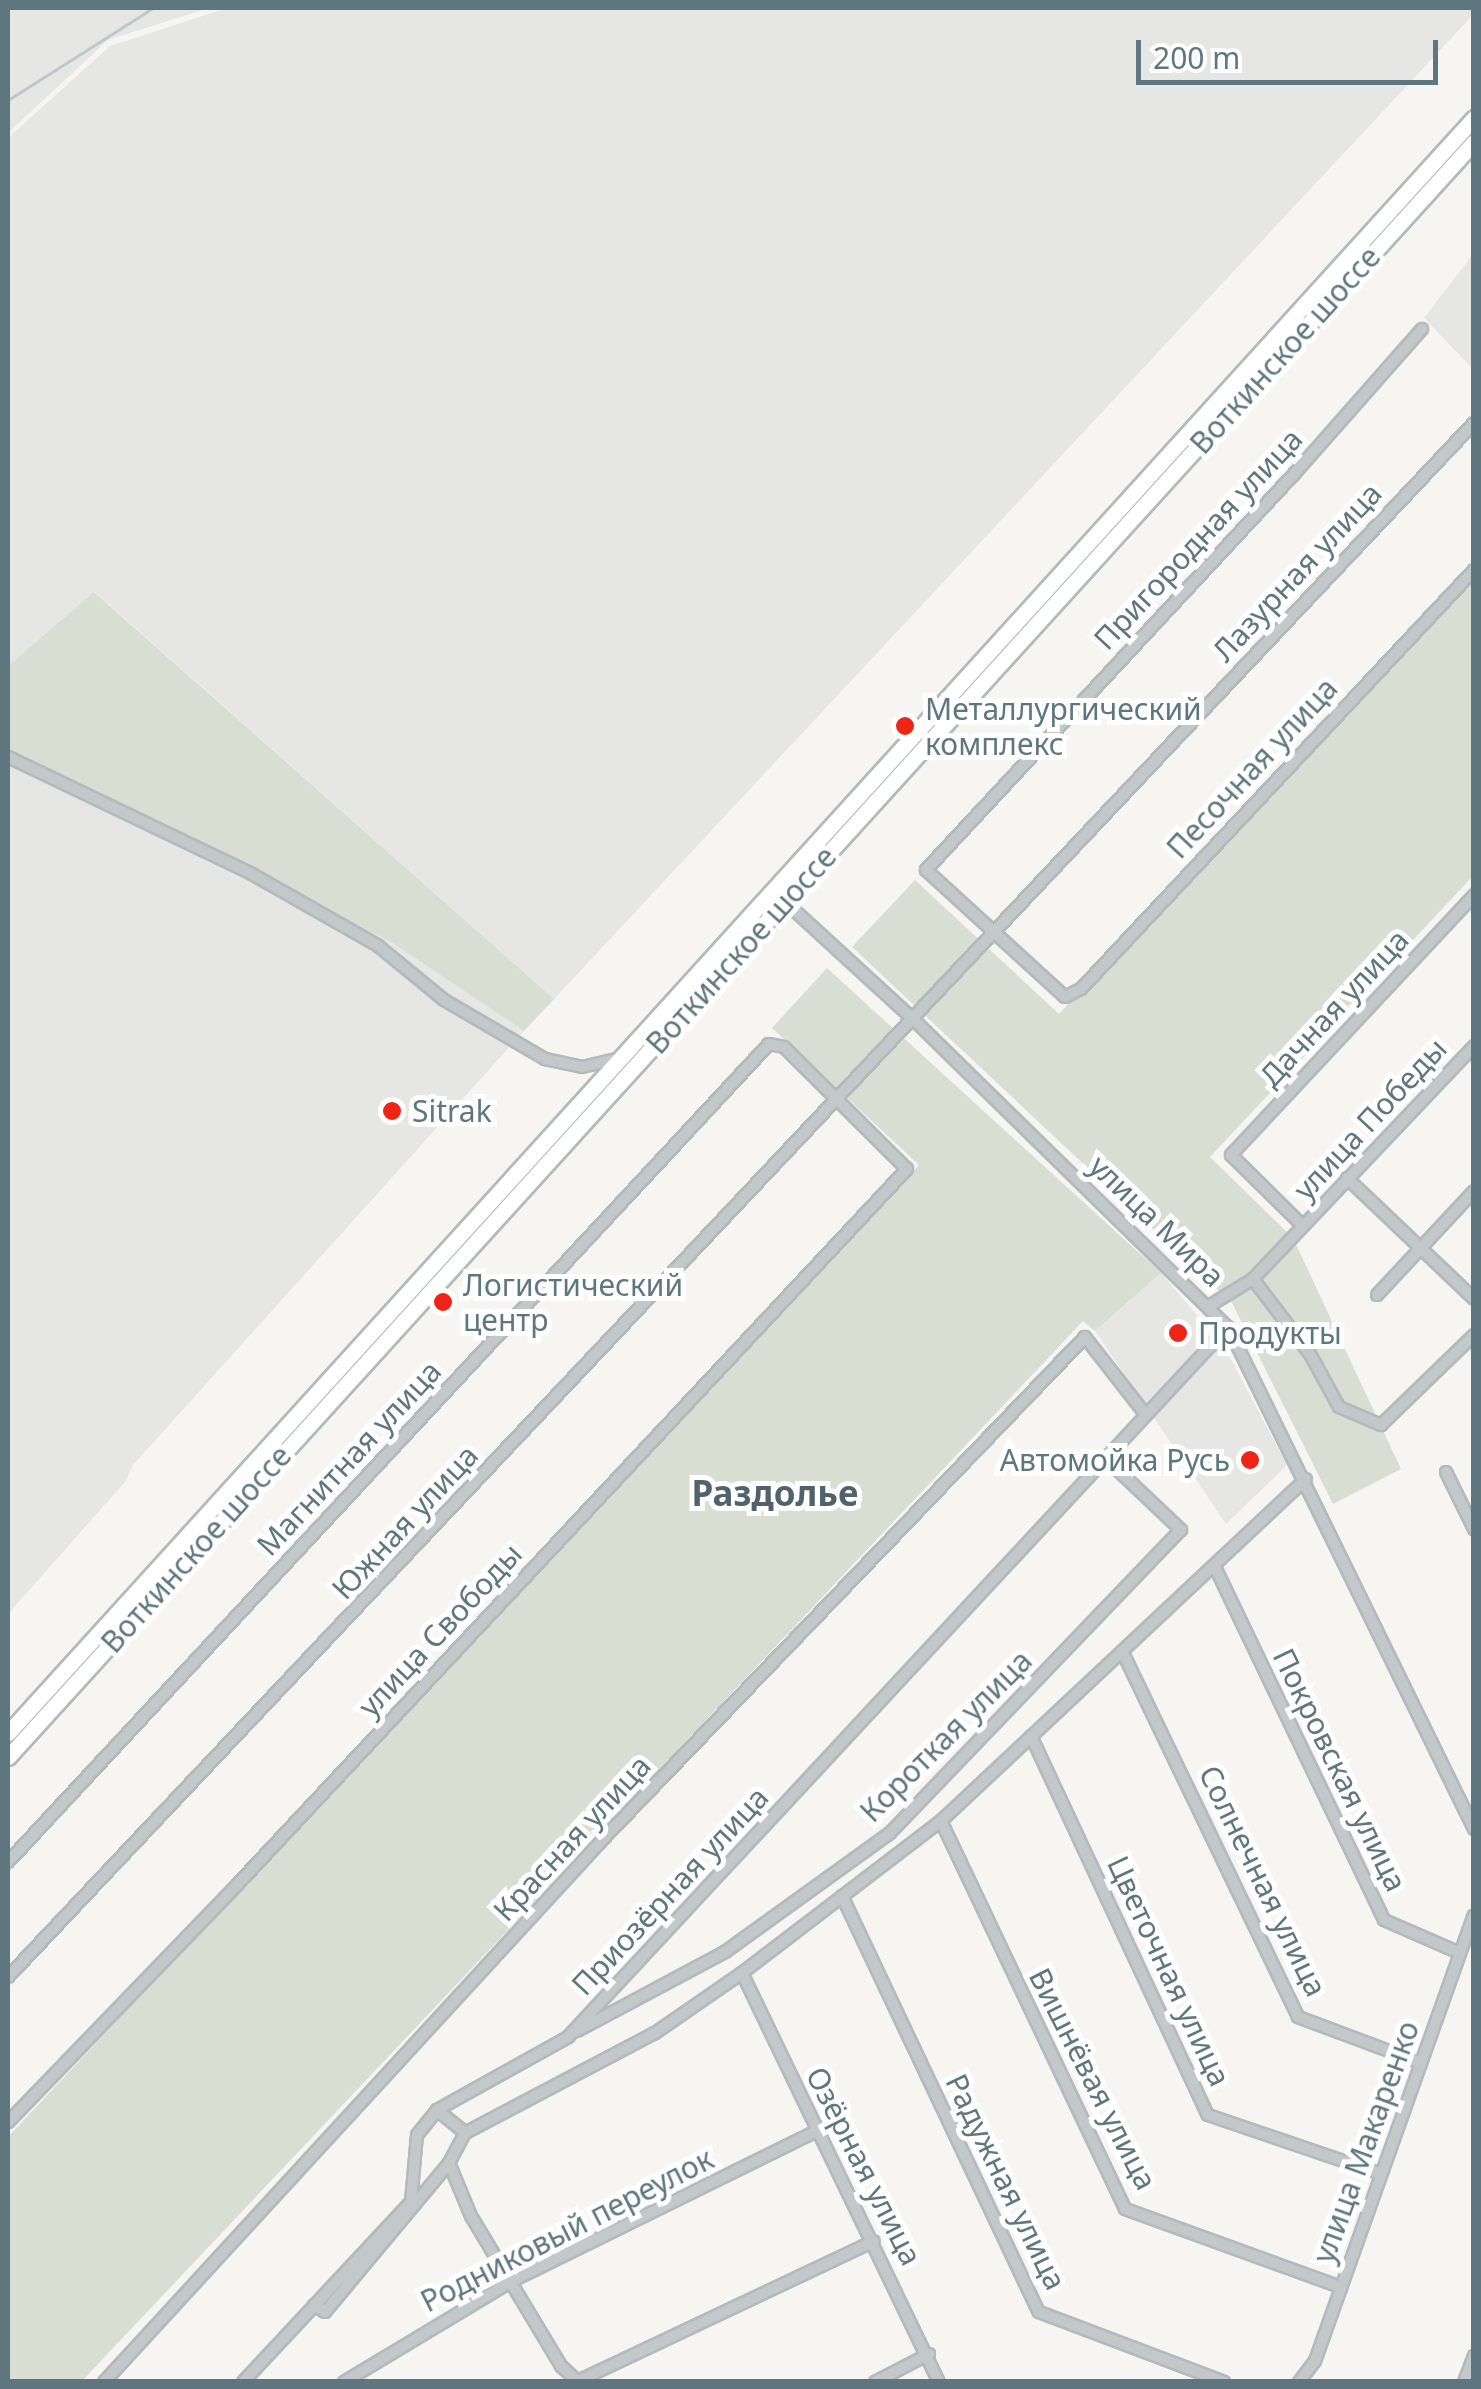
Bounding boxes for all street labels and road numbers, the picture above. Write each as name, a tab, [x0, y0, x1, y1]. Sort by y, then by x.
street label: Воткинское шоссе	[1183, 239, 1387, 461]
street label: Пригородная улица	[1086, 421, 1310, 657]
street label: Лазурная улица	[1205, 475, 1389, 669]
street label: Песочная улица	[1159, 670, 1345, 866]
street label: Воткинское шоссе	[639, 839, 843, 1061]
street label: Дачная улица	[1252, 922, 1416, 1094]
street label: улица Победы	[1286, 1031, 1454, 1207]
street label: улица Мира	[1082, 1148, 1232, 1294]
street label: Магнитная улица	[249, 1353, 449, 1563]
street label: Южная улица	[324, 1437, 486, 1607]
street label: Воткинское шоссе	[94, 1438, 298, 1660]
street label: улица Свободы	[351, 1536, 529, 1724]
street label: Короткая улица	[853, 1643, 1039, 1829]
street label: Покровская улица	[1266, 1643, 1414, 1897]
street label: Красная улица	[486, 1748, 658, 1928]
street label: Солнечная улица	[1192, 1760, 1334, 2002]
street label: Приозёрная улица	[564, 1779, 776, 2003]
street label: Цветочная улица	[1100, 1850, 1238, 2092]
street label: Вишнёвая улица	[1022, 1962, 1164, 2196]
street label: улица Макаренко	[1305, 2016, 1427, 2268]
street label: Озёрная улица	[799, 2061, 929, 2271]
street label: Радужная улица	[938, 2068, 1074, 2296]
street label: Родниковый переулок	[415, 2141, 719, 2319]

